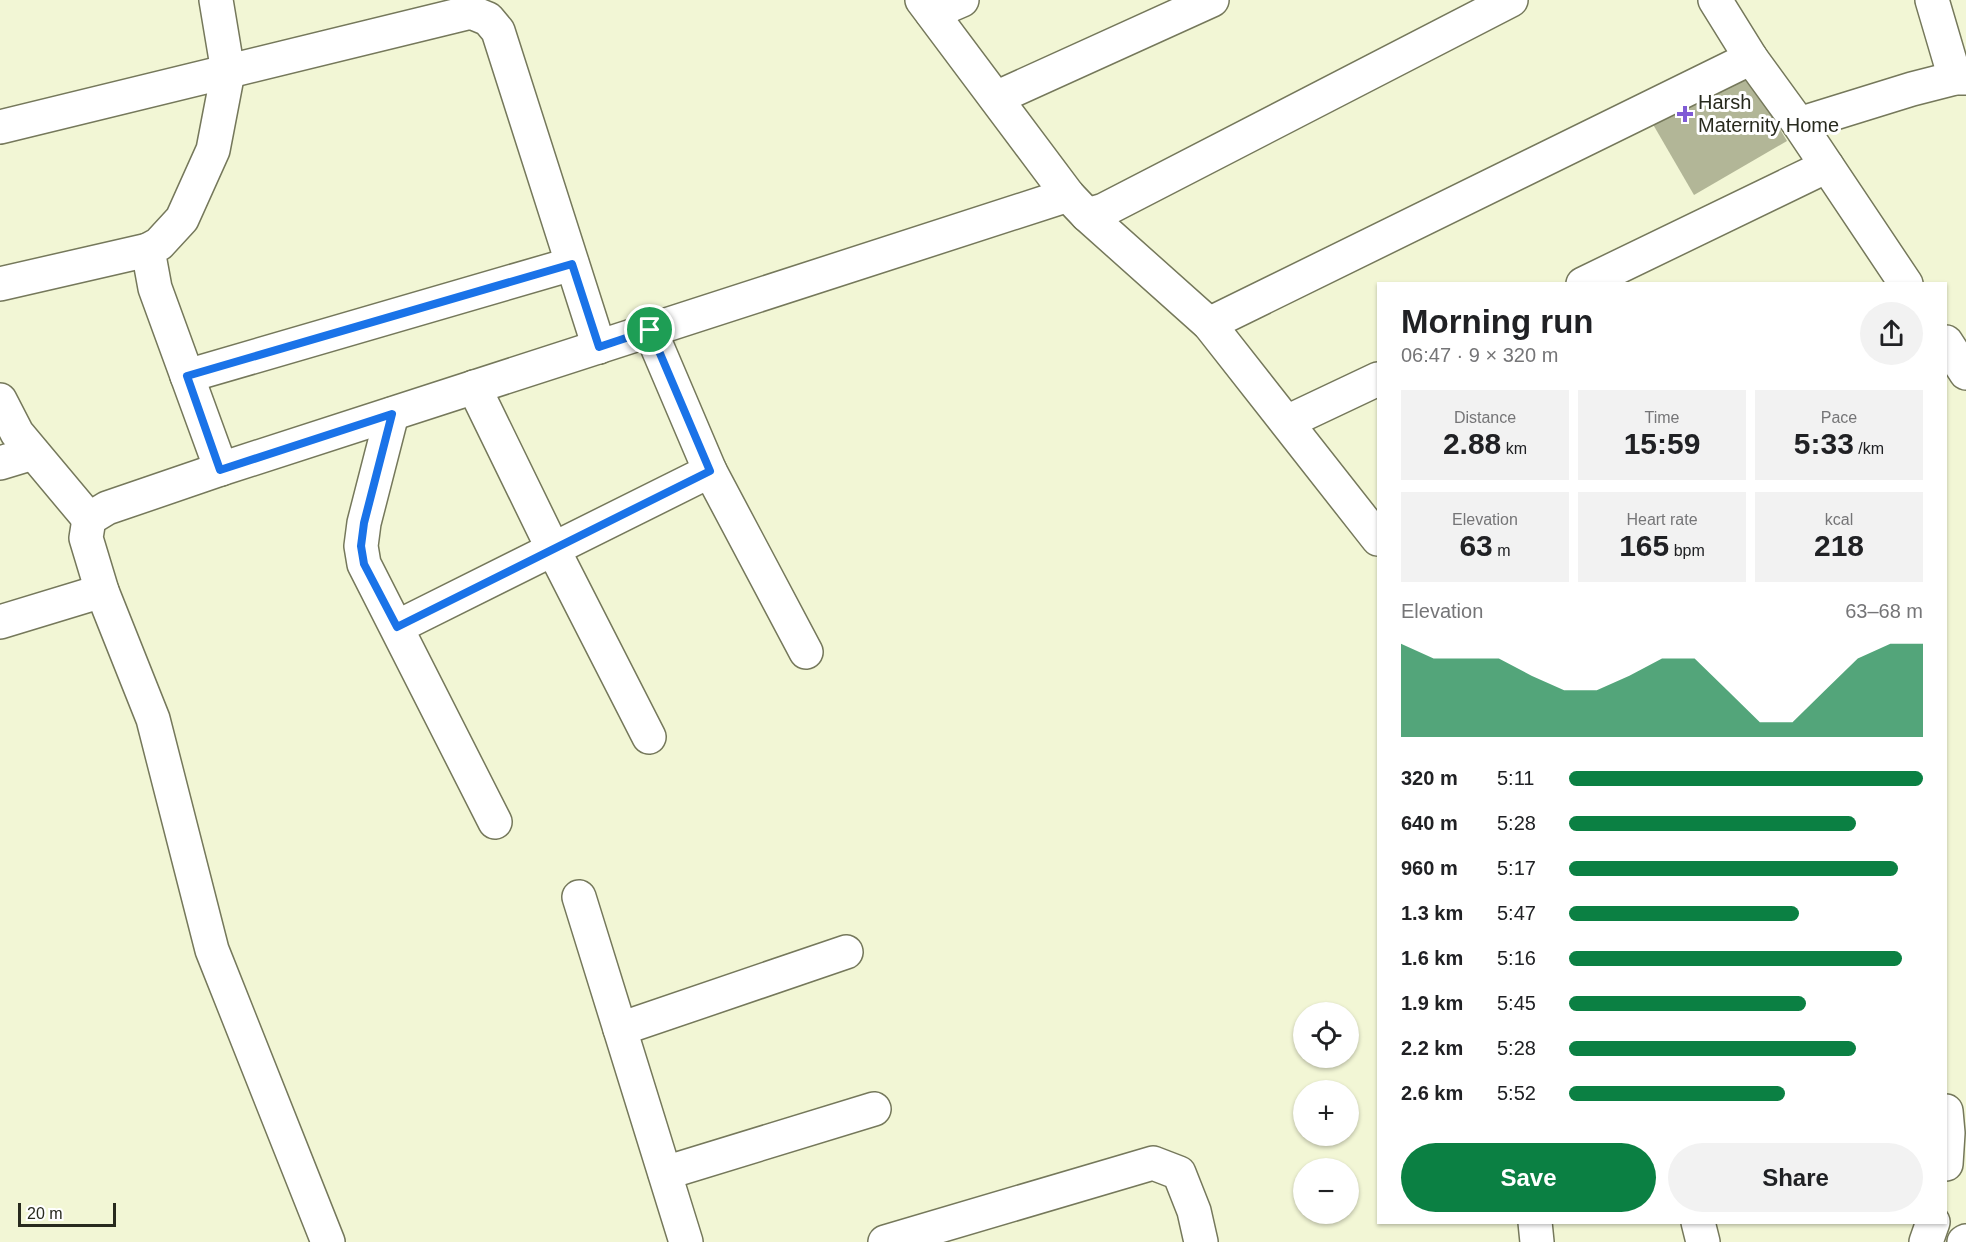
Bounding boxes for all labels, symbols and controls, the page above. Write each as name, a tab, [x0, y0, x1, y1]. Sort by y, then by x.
place label: Harsh Maternity Home	[1698, 91, 1839, 136]
marker: Harsh Maternity Home	[1676, 105, 1694, 123]
button: share	[1860, 302, 1923, 365]
text: Morning run	[1401, 303, 1593, 340]
pin	[624, 304, 675, 355]
icon: arrive	[633, 313, 666, 346]
text: 06:47 · 9 × 320 m	[1401, 344, 1558, 366]
text: Distance	[1454, 409, 1516, 426]
text: Time	[1645, 409, 1679, 426]
text: Pace	[1821, 409, 1857, 426]
text: 2.88	[1443, 427, 1501, 460]
text: 15:59	[1624, 427, 1700, 460]
text: 5:33	[1794, 427, 1854, 460]
text: km	[1501, 440, 1527, 457]
text: /km	[1854, 440, 1884, 457]
text: Elevation	[1452, 511, 1518, 528]
text: Heart rate	[1626, 511, 1698, 528]
text: kcal	[1825, 511, 1853, 528]
text: 63	[1459, 529, 1493, 562]
text: 165	[1619, 529, 1669, 562]
text: 218	[1814, 529, 1864, 562]
text: m	[1493, 542, 1511, 559]
text: bpm	[1669, 542, 1705, 559]
text: Elevation	[1401, 600, 1483, 622]
text: 63–68 m	[1845, 600, 1923, 622]
text: 320 m	[1401, 767, 1458, 789]
text: 5:11	[1497, 767, 1534, 789]
text: 640 m	[1401, 812, 1458, 834]
text: 5:28	[1497, 812, 1536, 834]
text: 960 m	[1401, 857, 1458, 879]
text: 5:17	[1497, 857, 1536, 879]
text: 1.3 km	[1401, 902, 1463, 924]
text: 5:47	[1497, 902, 1536, 924]
text: 1.6 km	[1401, 947, 1463, 969]
text: 5:16	[1497, 947, 1536, 969]
text: 1.9 km	[1401, 992, 1463, 1014]
text: 5:45	[1497, 992, 1536, 1014]
map controls	[1293, 1002, 1359, 1224]
button: locate	[1293, 1002, 1359, 1068]
text: 2.2 km	[1401, 1037, 1463, 1059]
text: 5:28	[1497, 1037, 1536, 1059]
button: +	[1293, 1080, 1359, 1146]
text: 2.6 km	[1401, 1082, 1463, 1104]
text: 5:52	[1497, 1082, 1536, 1104]
button: Save	[1401, 1143, 1656, 1212]
button: Share	[1668, 1143, 1923, 1212]
button: −	[1293, 1158, 1359, 1224]
scale bar	[18, 1200, 116, 1228]
text: 20 m	[27, 1205, 63, 1222]

